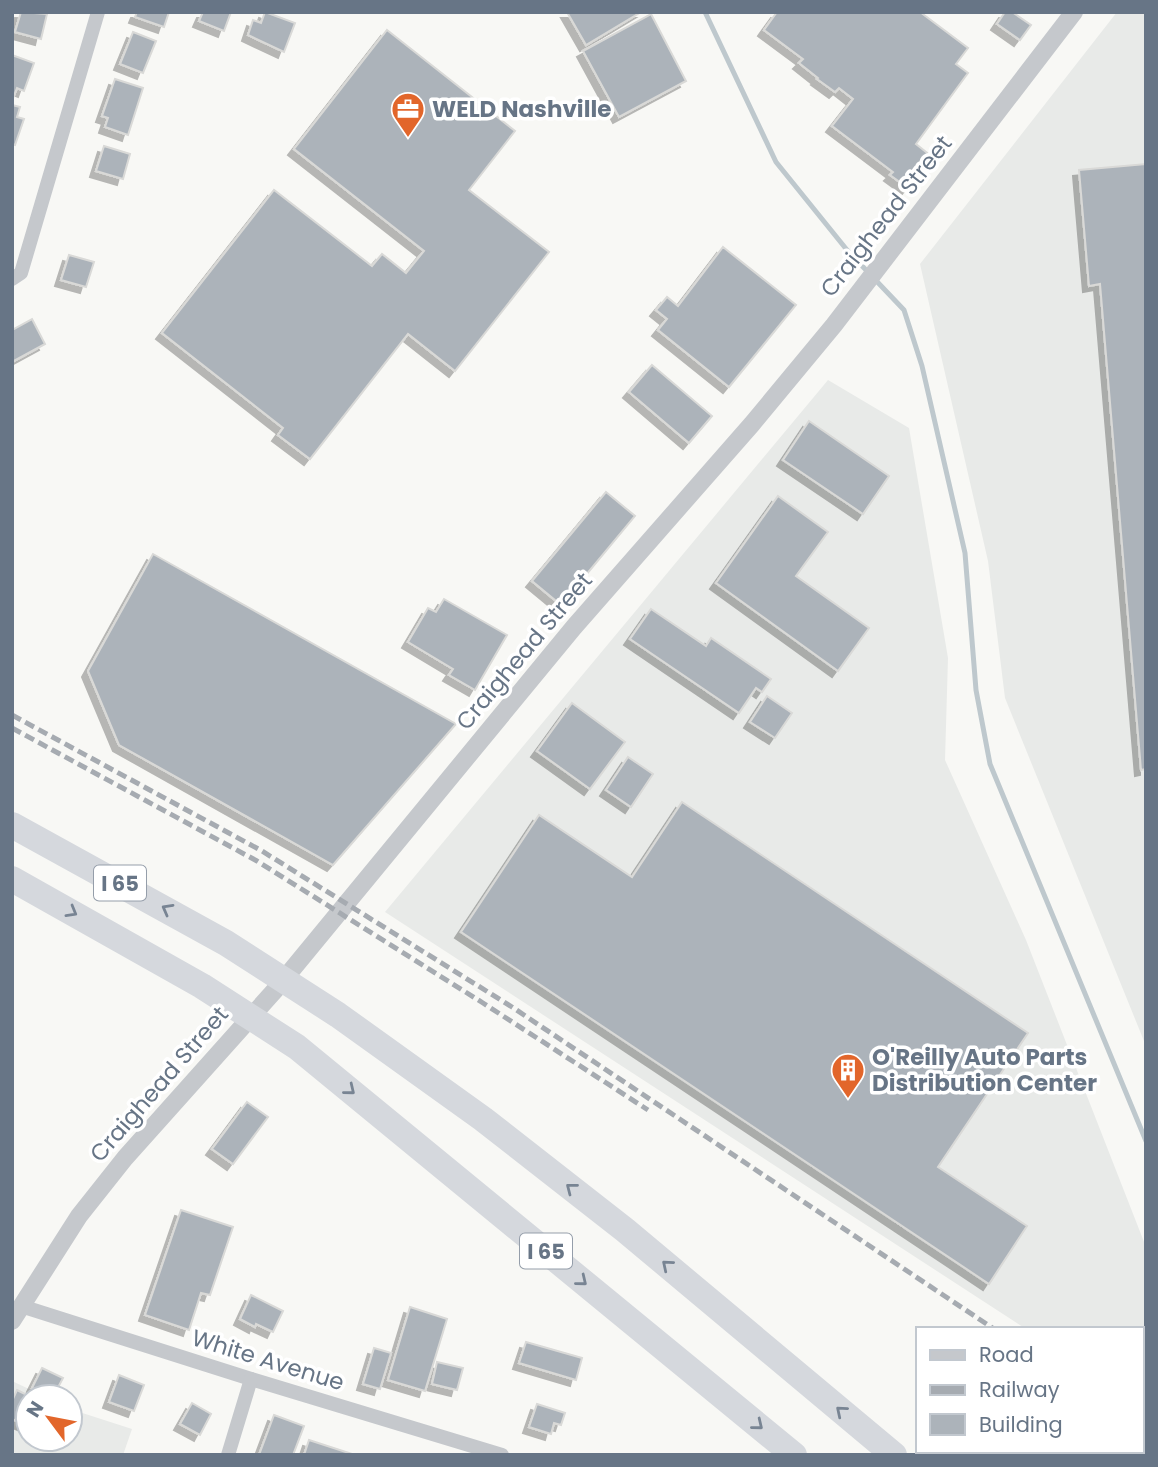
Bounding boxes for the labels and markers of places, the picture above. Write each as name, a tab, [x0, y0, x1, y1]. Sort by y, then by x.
office icon: WELD Nashville	[389, 90, 427, 139]
place label: WELD Nashville	[432, 93, 611, 125]
place label: O'Reilly Auto Parts Distribution Center	[872, 1041, 1097, 1099]
building icon: O'Reilly Auto Parts Distribution Center	[829, 1051, 867, 1100]

